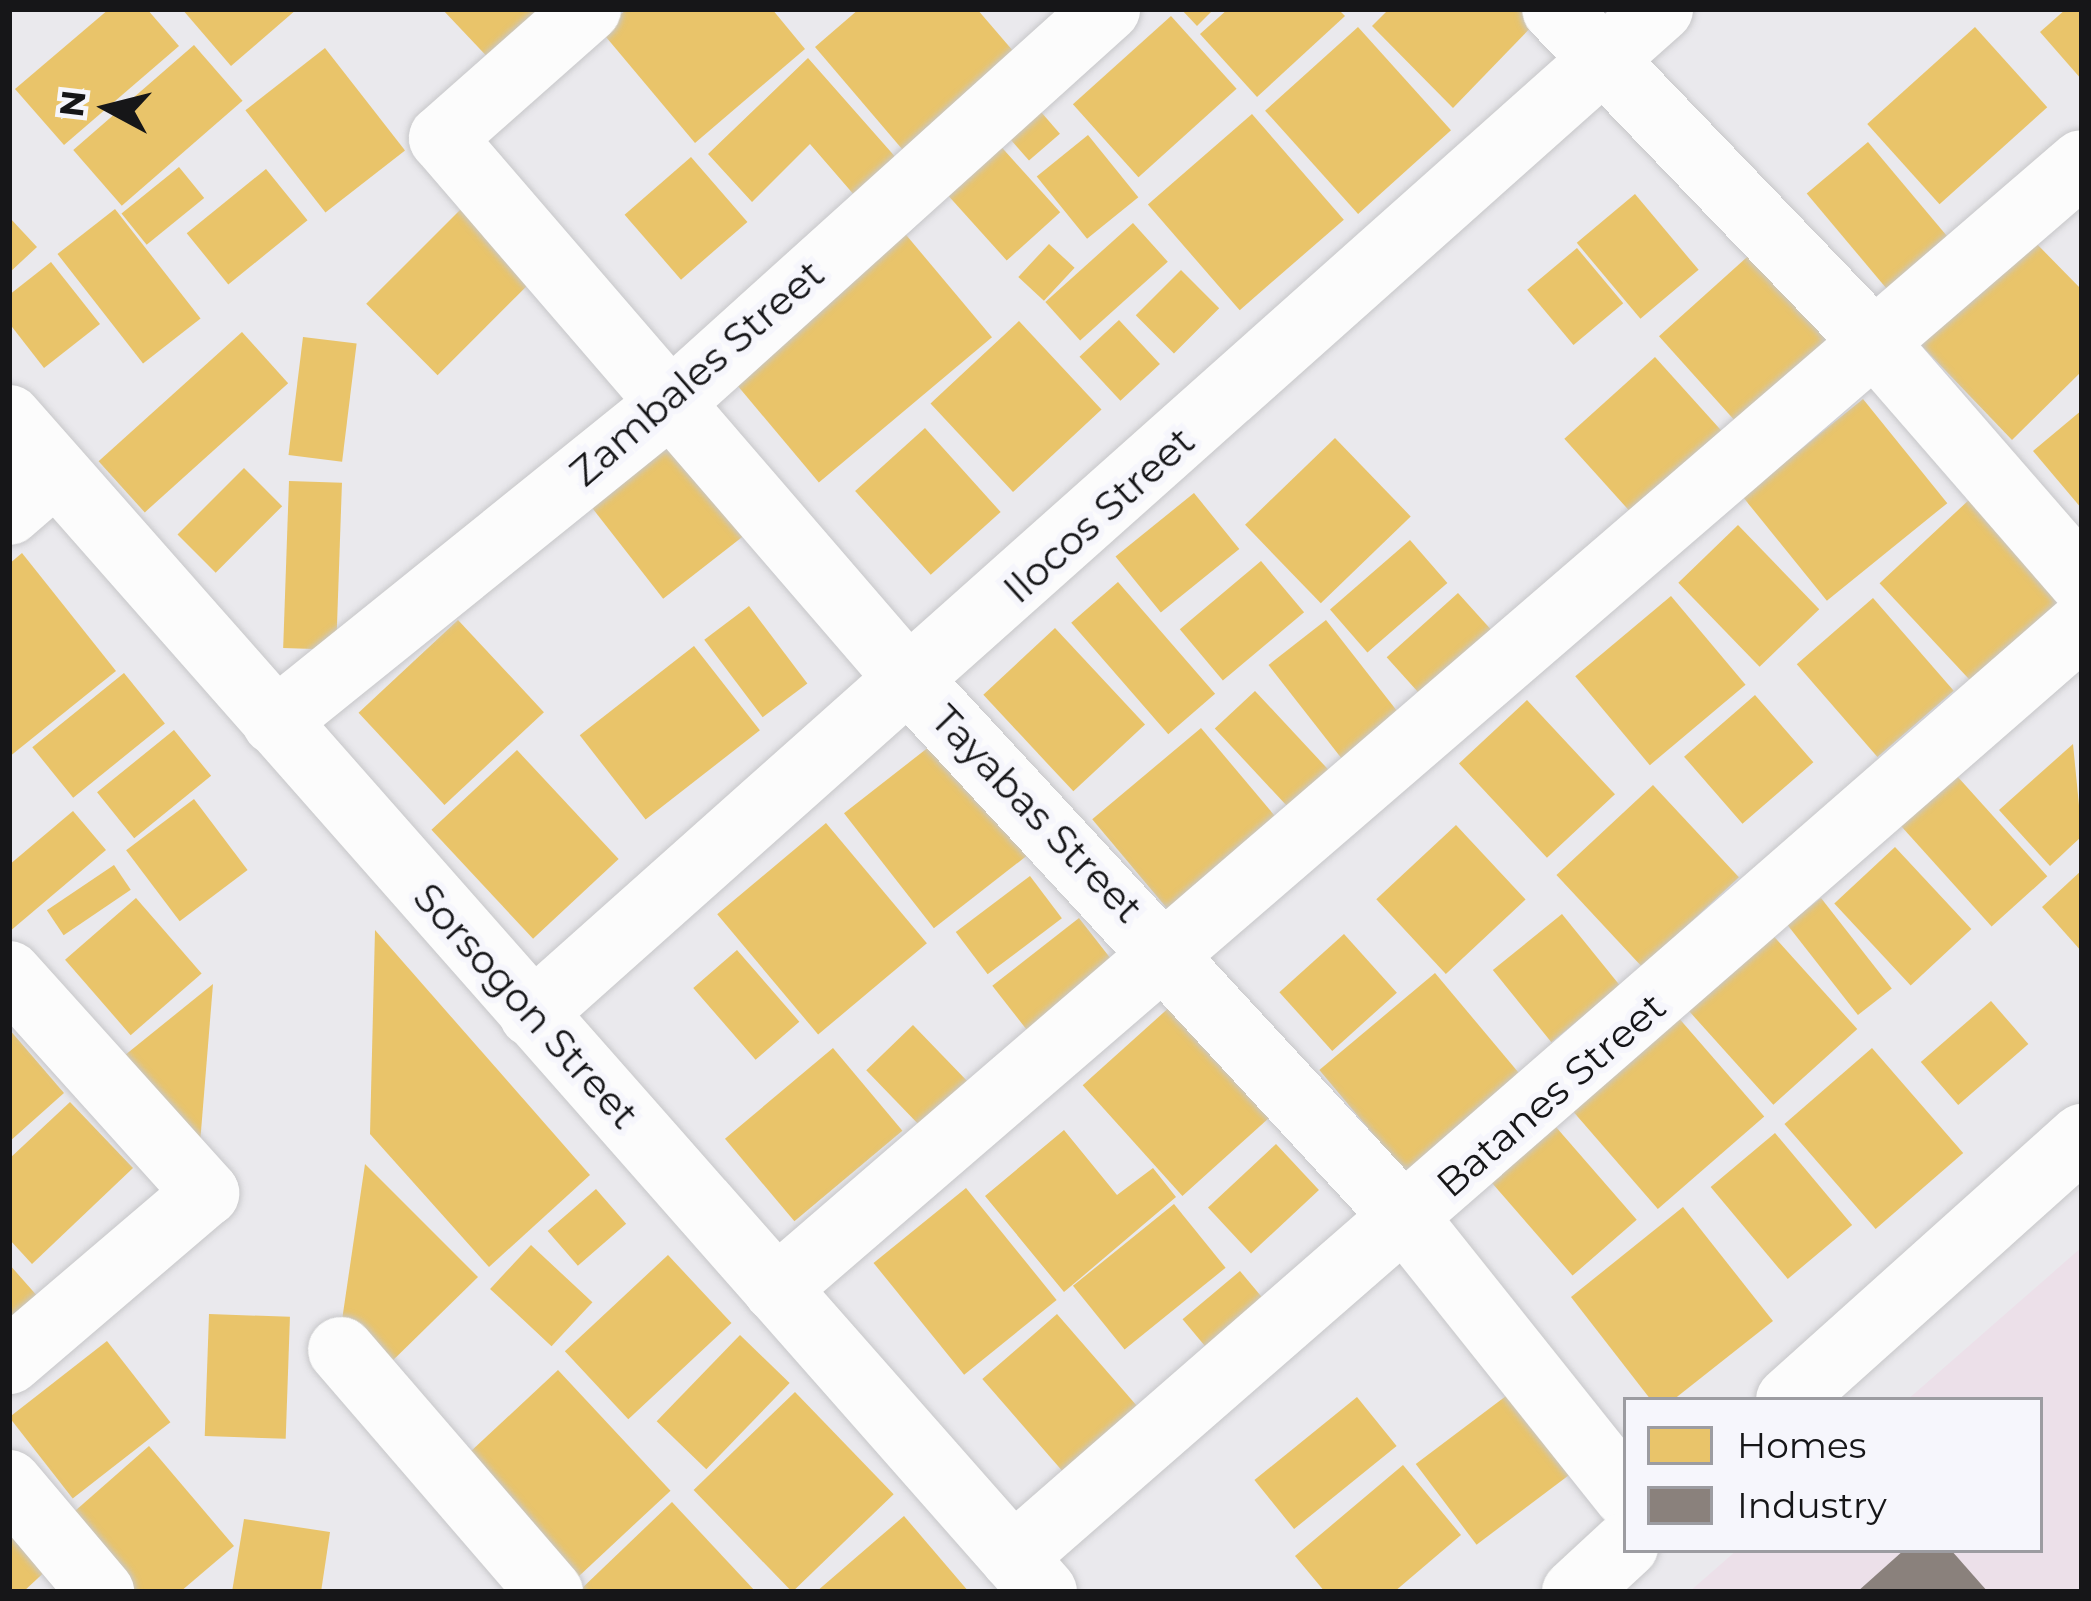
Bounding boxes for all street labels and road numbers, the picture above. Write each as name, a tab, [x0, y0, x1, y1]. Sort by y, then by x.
street label: Zambales Street	[561, 250, 833, 496]
street label: Ilocos Street	[994, 417, 1204, 613]
street label: Tayabas Street	[922, 696, 1152, 932]
street label: Sorsogon Street	[404, 874, 648, 1138]
street label: Batanes Street	[1427, 983, 1675, 1207]

